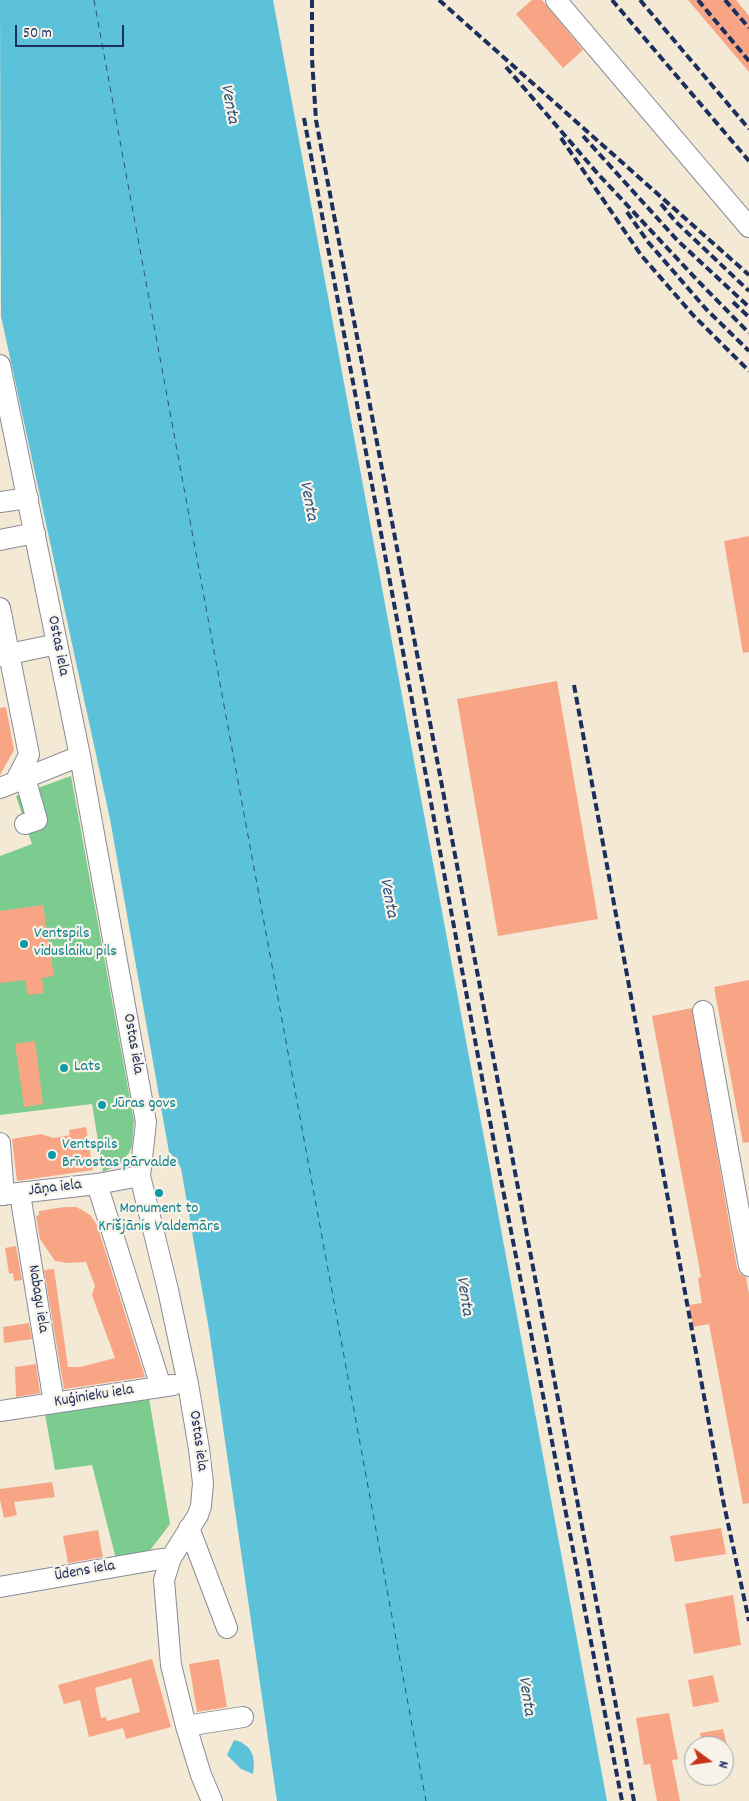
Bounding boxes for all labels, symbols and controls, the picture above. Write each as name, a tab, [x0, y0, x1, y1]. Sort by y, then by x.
scale bar	[18, 15, 126, 47]
text: 50 m	[23, 23, 52, 45]
water label: Venta	[214, 82, 242, 126]
water label: Venta	[293, 479, 321, 523]
street label: Ostas iela	[42, 614, 72, 678]
water label: Venta	[373, 876, 401, 920]
place label: Ventspils viduslaiku pils	[34, 925, 117, 963]
marker: Ventspils viduslaiku pils	[18, 938, 30, 950]
street label: Ostas iela	[117, 1012, 147, 1076]
place label: Lats	[74, 1058, 101, 1078]
marker: Lats	[58, 1062, 70, 1074]
place label: Jūras govs	[112, 1095, 176, 1115]
marker: Jūras govs	[96, 1099, 108, 1111]
place label: Ventspils Brīvostas pārvalde	[62, 1136, 177, 1174]
marker: Ventspils Brīvostas pārvalde	[46, 1149, 58, 1161]
street label: Jāņa iela	[27, 1176, 83, 1202]
marker: Monument to Krišjānis Valdemārs	[153, 1187, 165, 1199]
place label: Monument to Krišjānis Valdemārs	[98, 1200, 220, 1238]
street label: Nabagu iela	[22, 1264, 52, 1334]
water label: Venta	[449, 1275, 477, 1317]
street label: Kuģinieku iela	[53, 1381, 135, 1413]
street label: Ostas iela	[183, 1409, 211, 1473]
street label: Ūdens iela	[53, 1557, 117, 1587]
water label: Venta	[511, 1675, 539, 1717]
north arrow	[684, 1736, 734, 1786]
text: N	[712, 1759, 733, 1770]

